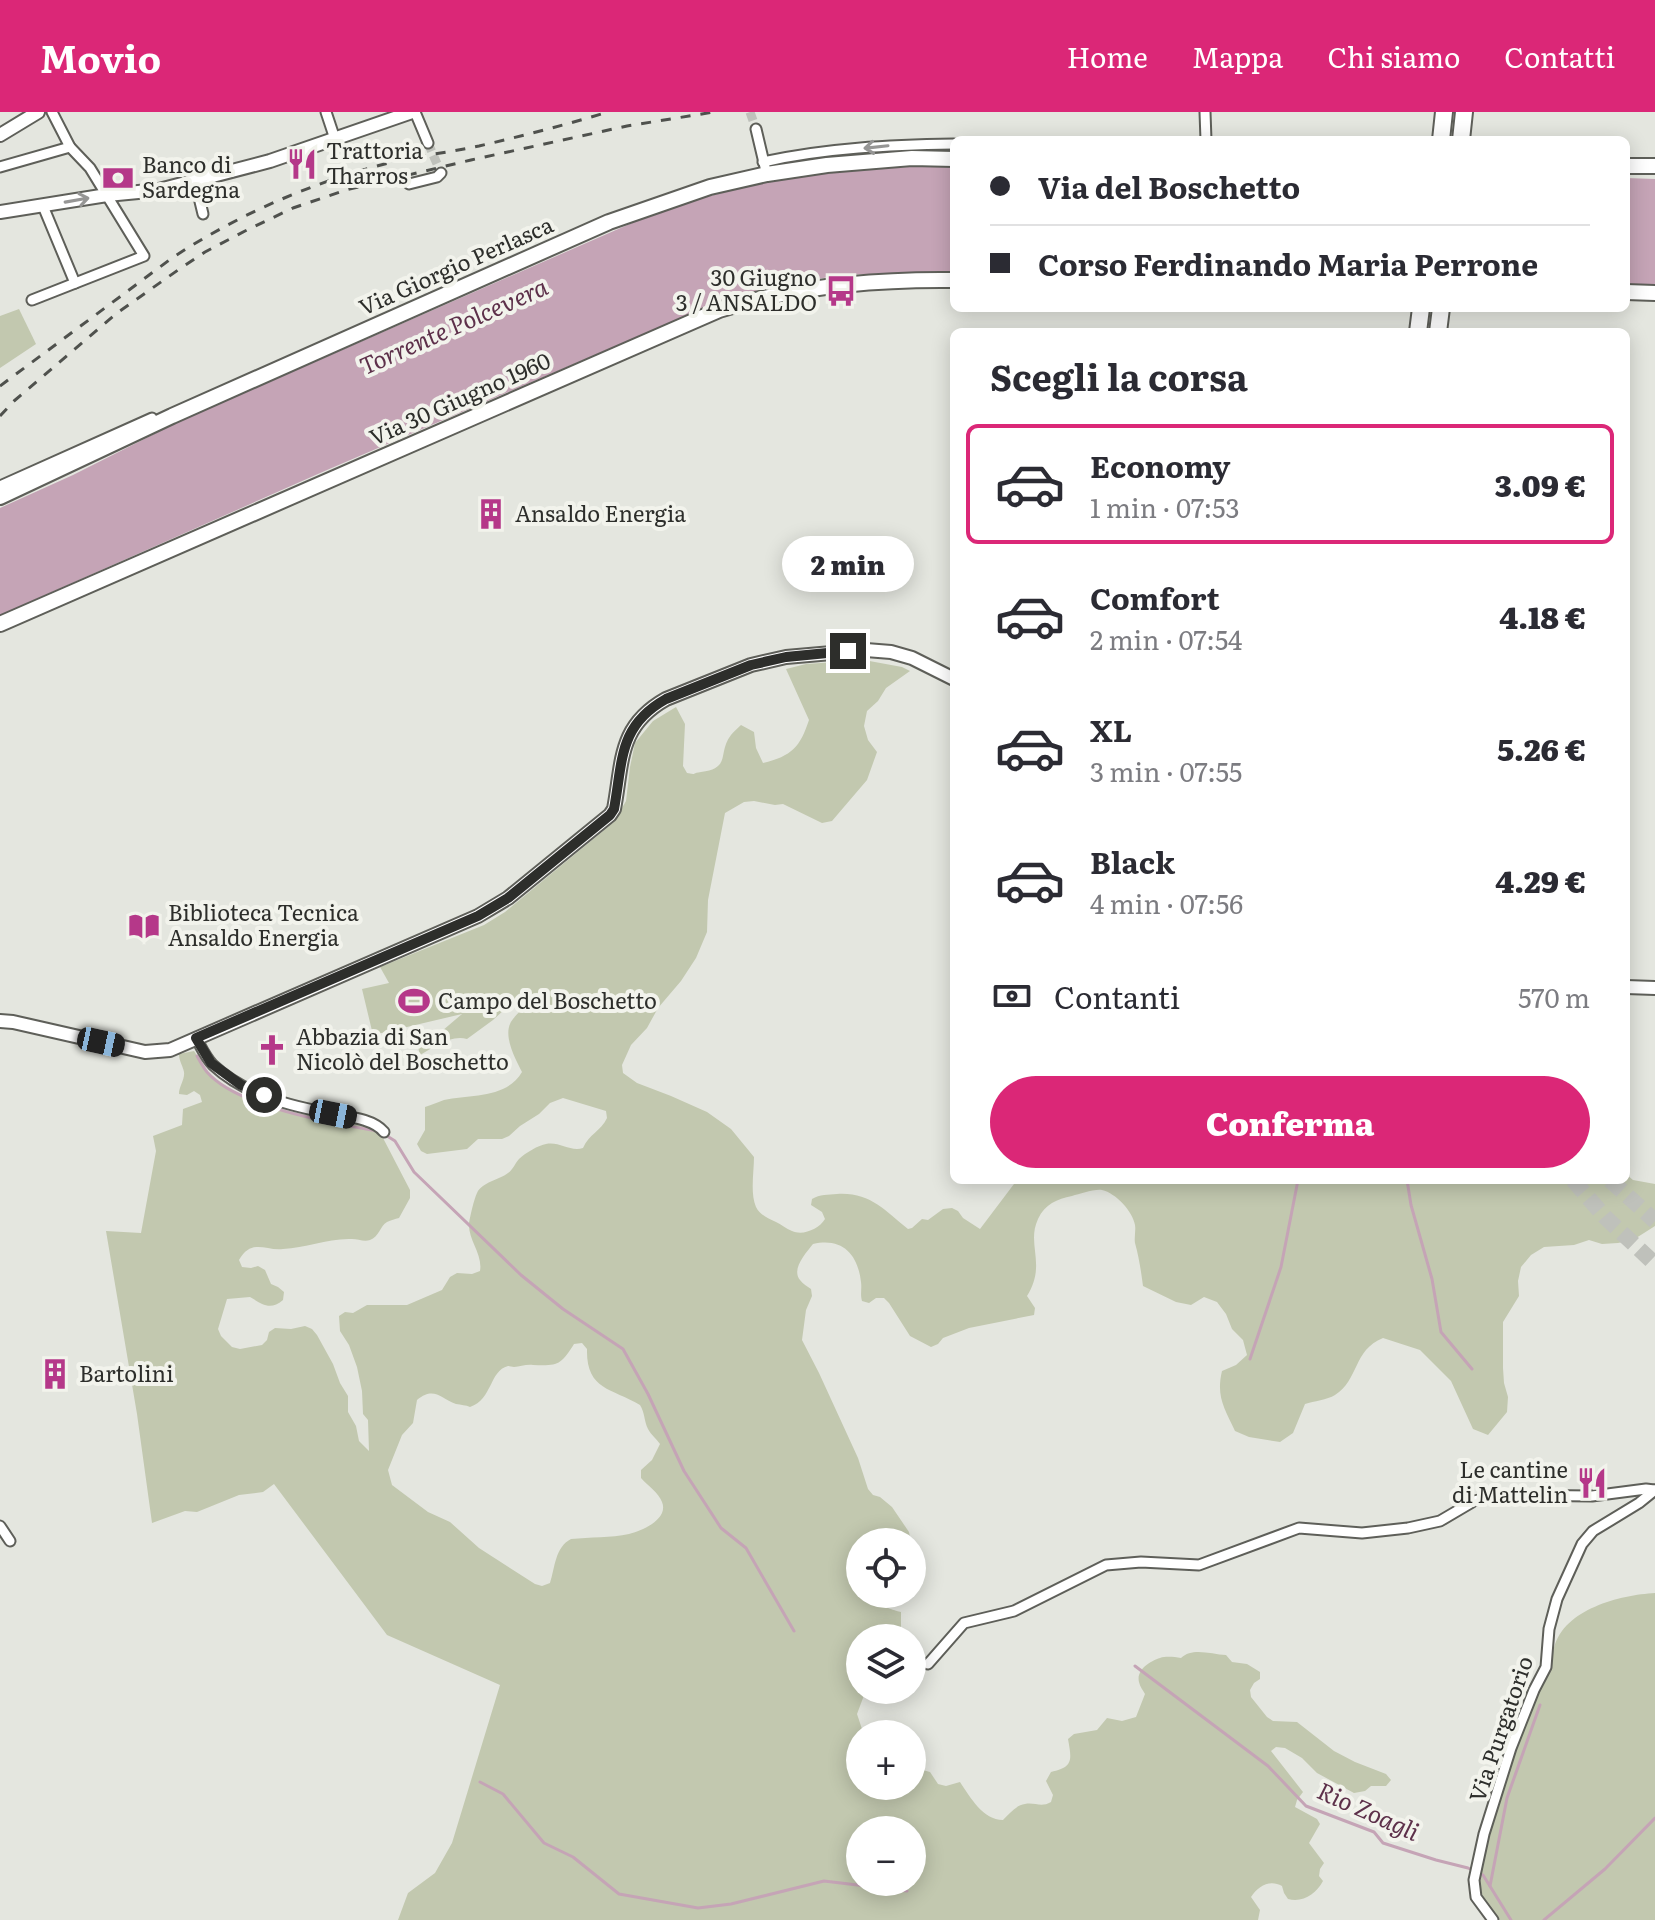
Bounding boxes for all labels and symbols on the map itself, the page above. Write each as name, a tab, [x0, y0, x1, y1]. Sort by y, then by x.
place label: Trattoria Tharros	[326, 133, 423, 191]
one-way arrow	[863, 140, 890, 155]
place label: Banco di Sardegna	[142, 147, 240, 205]
restaurant icon: Trattoria Tharros	[285, 147, 319, 181]
bank icon: Banco di Sardegna	[101, 161, 135, 195]
one-way arrow	[64, 192, 89, 207]
street label: Via Giorgio Perlasca	[353, 207, 558, 322]
place label: 30 Giugno 3 / ANSALDO	[676, 260, 817, 318]
water label: Torrente Polcevera	[353, 267, 553, 382]
bus stop icon: 30 Giugno 3 / ANSALDO	[824, 274, 858, 308]
street label: Via 30 Giugno 1960	[363, 343, 555, 452]
place label: Ansaldo Energia	[515, 496, 686, 529]
building icon: Ansaldo Energia	[474, 497, 508, 531]
callout: 2 min	[782, 535, 914, 591]
route end	[830, 633, 866, 669]
place label: Biblioteca Tecnica Ansaldo Energia	[168, 895, 359, 953]
library icon: Biblioteca Tecnica Ansaldo Energia	[127, 909, 161, 943]
place label: Campo del Boschetto	[438, 983, 657, 1016]
sports icon: Campo del Boschetto	[397, 984, 431, 1018]
place label: Abbazia di San Nicolò del Boschetto	[296, 1019, 509, 1077]
car	[75, 1025, 127, 1059]
church icon: Abbazia di San Nicolò del Boschetto	[255, 1033, 289, 1067]
route start	[246, 1077, 282, 1113]
car	[307, 1098, 359, 1130]
place label: Bartolini	[79, 1356, 174, 1389]
building icon: Bartolini	[38, 1357, 72, 1391]
place label: Le cantine di Mattelin	[1452, 1452, 1568, 1510]
restaurant icon: Le cantine di Mattelin	[1575, 1466, 1609, 1500]
street label: Via Purgatorio	[1459, 1651, 1540, 1806]
water label: Rio Zoagli	[1312, 1772, 1426, 1848]

